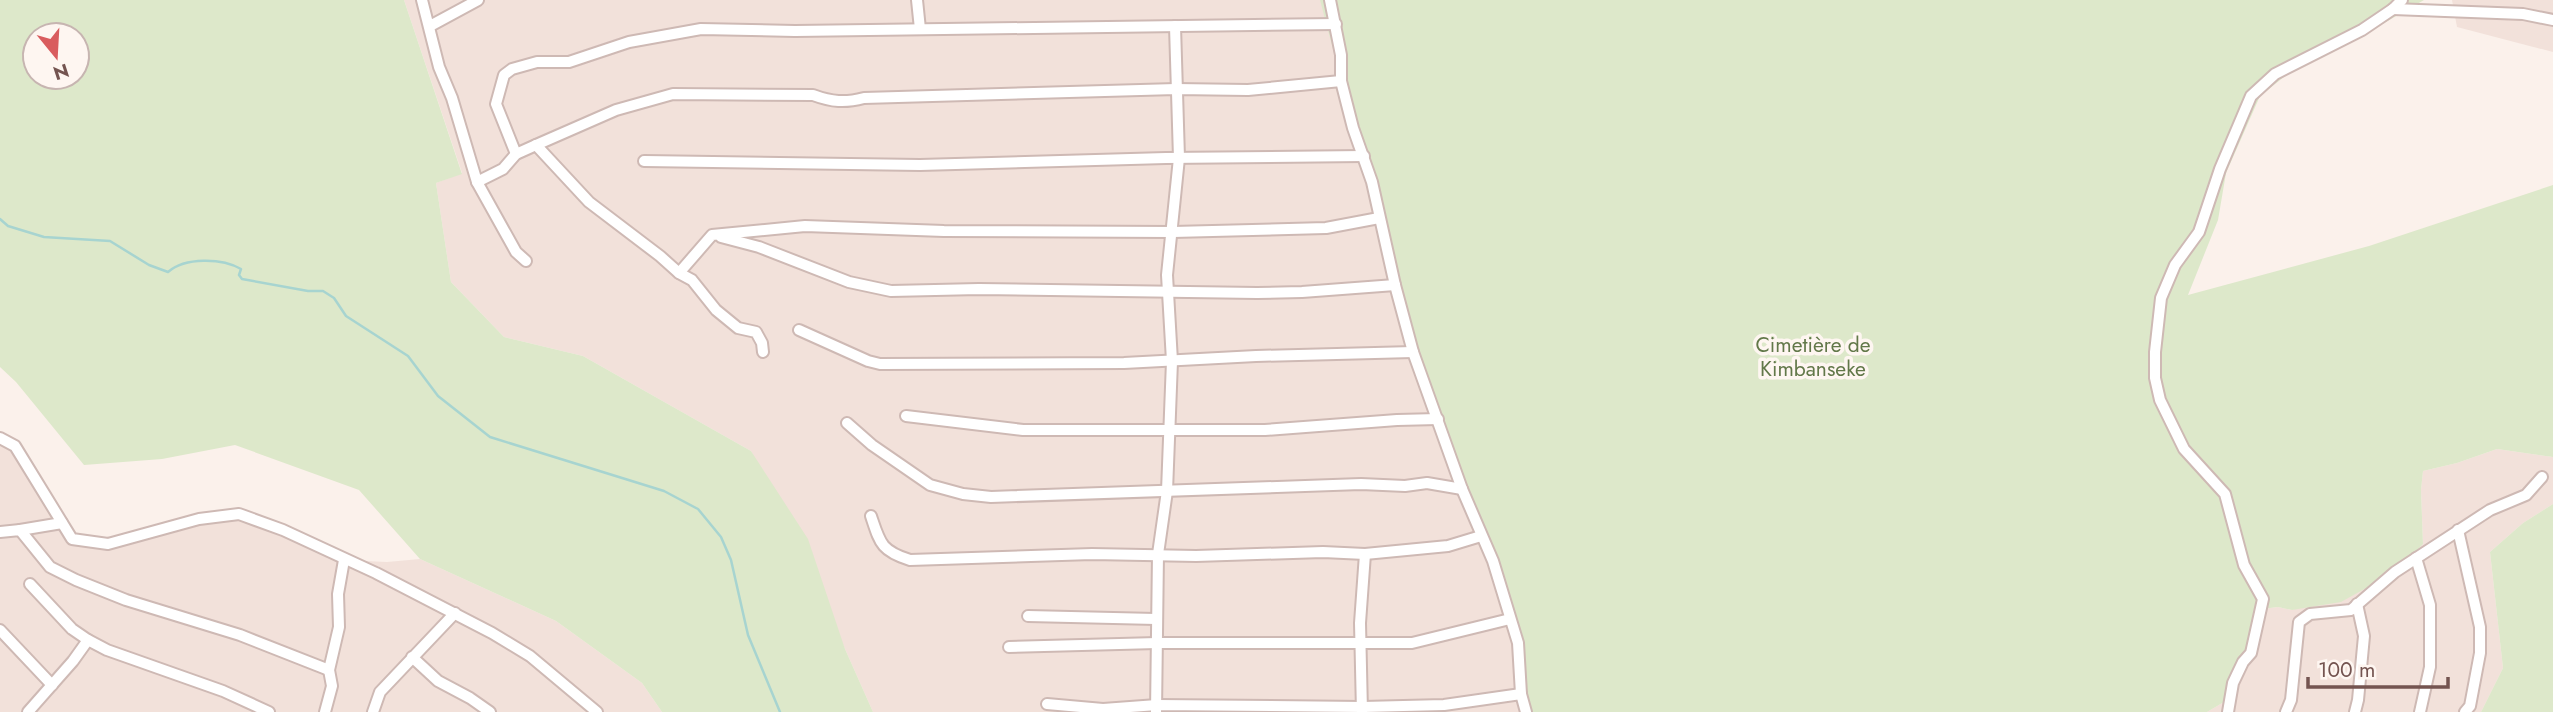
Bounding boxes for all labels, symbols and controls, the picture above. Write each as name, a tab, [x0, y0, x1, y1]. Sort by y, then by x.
north arrow	[21, 21, 91, 91]
text: N	[50, 57, 72, 87]
park label: Cimetière de Kimbanseke	[1755, 330, 1871, 384]
scale bar	[2308, 646, 2448, 690]
text: 100 m	[2318, 655, 2375, 685]

